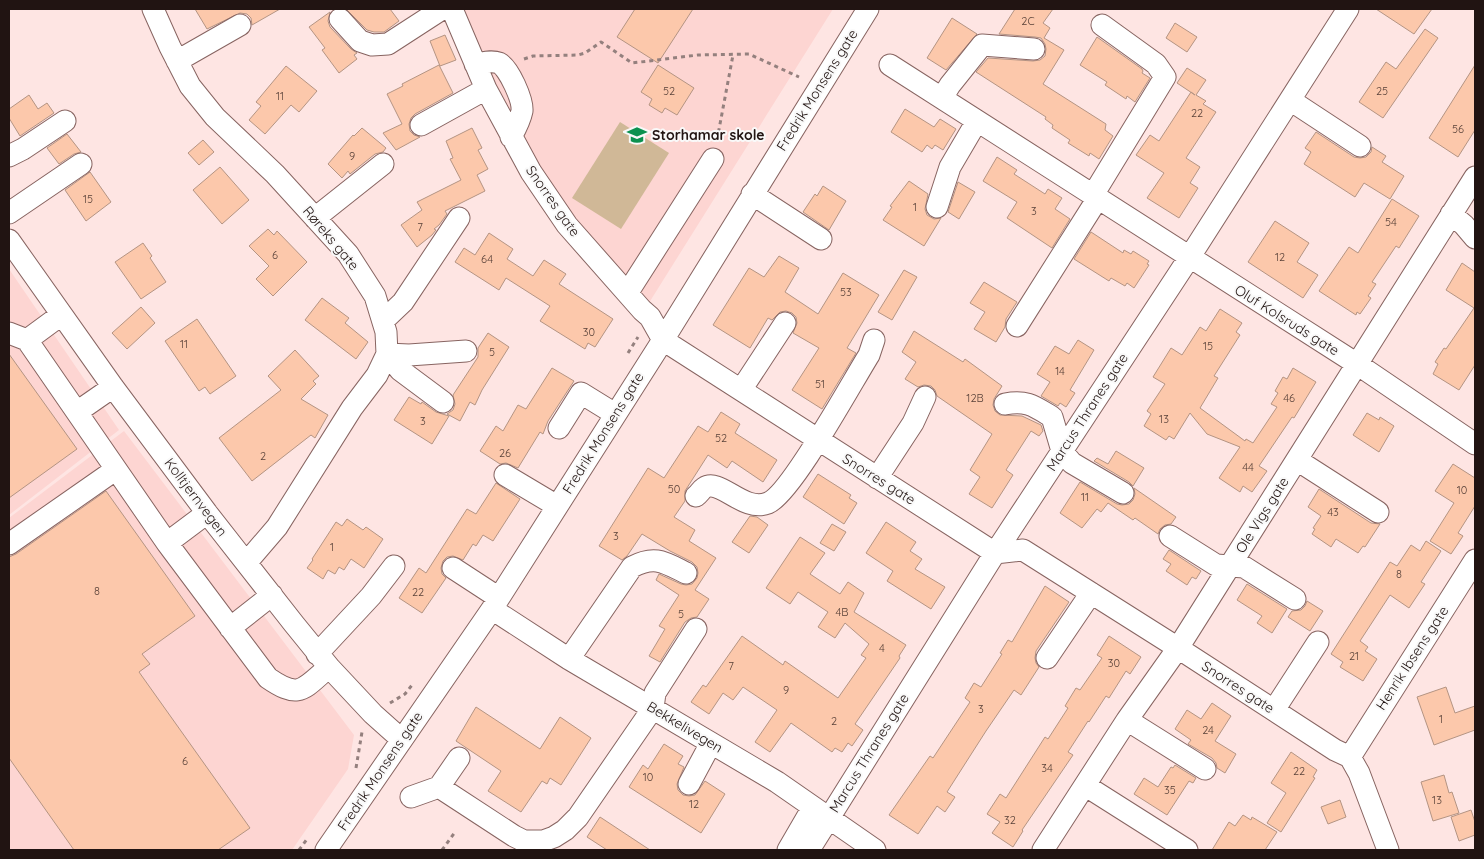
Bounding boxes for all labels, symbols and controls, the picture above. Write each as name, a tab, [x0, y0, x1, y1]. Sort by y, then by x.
house number: 2C	[1021, 14, 1035, 28]
street label: Fredrik Monsens gate	[772, 26, 862, 154]
house number: 52	[663, 84, 675, 98]
house number: 25	[1376, 84, 1388, 98]
house number: 11	[276, 89, 284, 103]
house number: 22	[1191, 106, 1203, 120]
house number: 56	[1452, 122, 1464, 136]
school or university icon: Storhamar skole	[626, 124, 648, 146]
place label: Storhamar skole	[652, 126, 765, 144]
house number: 9	[349, 149, 355, 163]
street label: Snorres gate	[522, 162, 584, 240]
house number: 15	[83, 192, 93, 206]
house number: 1	[913, 200, 917, 214]
street label: Røreks gate	[299, 202, 363, 274]
house number: 3	[1031, 204, 1037, 218]
house number: 54	[1385, 215, 1397, 229]
house number: 7	[417, 220, 423, 234]
house number: 6	[272, 248, 278, 262]
house number: 12	[1275, 250, 1285, 264]
house number: 64	[481, 252, 493, 266]
street label: Oluf Kolsruds gate	[1231, 281, 1343, 359]
house number: 53	[840, 285, 852, 299]
house number: 30	[583, 325, 595, 339]
house number: 11	[180, 337, 188, 351]
house number: 15	[1203, 339, 1213, 353]
house number: 5	[489, 345, 495, 359]
street label: Marcus Thranes gate	[1042, 350, 1132, 474]
house number: 14	[1055, 364, 1065, 378]
street label: Fredrik Monsens gate	[558, 369, 648, 497]
house number: 51	[815, 377, 825, 391]
house number: 12B	[966, 391, 984, 405]
house number: 46	[1283, 391, 1295, 405]
house number: 13	[1159, 412, 1169, 426]
house number: 3	[420, 414, 426, 428]
house number: 52	[715, 431, 727, 445]
house number: 26	[499, 446, 511, 460]
house number: 2	[260, 449, 266, 463]
street label: Snorres gate	[839, 449, 919, 509]
street label: Kolltjernvegen	[161, 454, 231, 540]
house number: 44	[1242, 460, 1254, 474]
street label: Ole Vigs gate	[1231, 473, 1293, 556]
house number: 50	[668, 482, 680, 496]
house number: 10	[1457, 483, 1467, 497]
house number: 11	[1081, 490, 1089, 504]
house number: 43	[1327, 505, 1339, 519]
house number: 3	[613, 529, 619, 543]
house number: 1	[330, 540, 334, 554]
house number: 8	[1396, 567, 1402, 581]
house number: 8	[94, 584, 100, 598]
house number: 22	[412, 585, 424, 599]
street label: Henrik Ibsens gate	[1372, 603, 1452, 713]
house number: 4B	[836, 605, 848, 619]
house number: 5	[678, 607, 684, 621]
house number: 4	[879, 641, 885, 655]
house number: 21	[1349, 649, 1359, 663]
house number: 30	[1108, 656, 1120, 670]
street label: Snorres gate	[1198, 657, 1278, 717]
house number: 7	[728, 659, 734, 673]
house number: 9	[783, 683, 789, 697]
street label: Marcus Thranes gate	[825, 690, 913, 816]
street label: Bekkelivegen	[644, 697, 726, 757]
house number: 3	[978, 702, 984, 716]
street label: Fredrik Monsens gate	[333, 708, 427, 834]
house number: 1	[1439, 712, 1443, 726]
house number: 2	[831, 714, 837, 728]
house number: 24	[1202, 723, 1214, 737]
house number: 6	[182, 754, 188, 768]
house number: 34	[1041, 761, 1053, 775]
house number: 22	[1293, 764, 1305, 778]
house number: 10	[643, 770, 653, 784]
house number: 35	[1164, 783, 1176, 797]
house number: 13	[1432, 793, 1442, 807]
house number: 12	[689, 797, 699, 811]
house number: 32	[1004, 813, 1016, 827]

